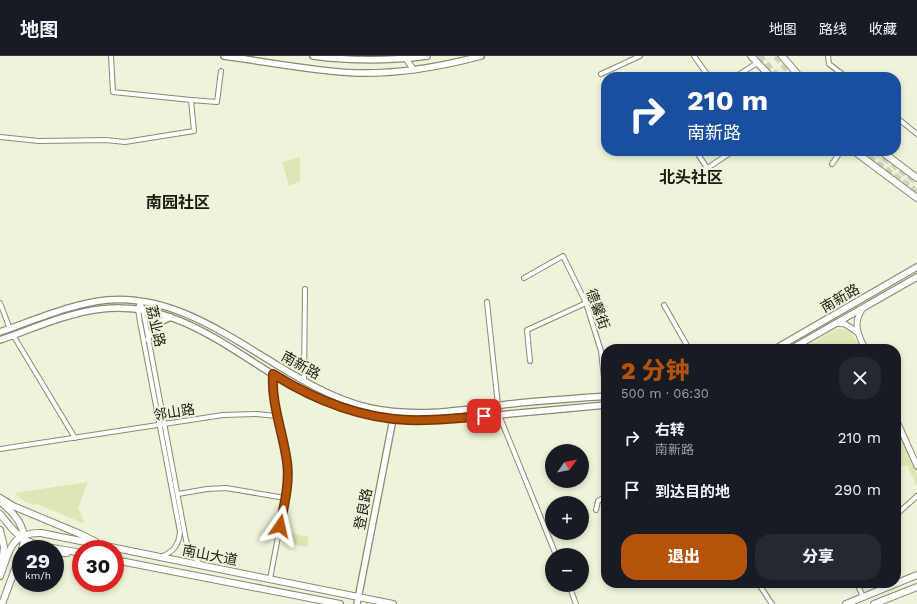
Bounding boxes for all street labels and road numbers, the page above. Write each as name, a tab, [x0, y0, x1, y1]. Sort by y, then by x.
street label: 南新路	[818, 281, 862, 315]
street label: 德馨街	[583, 287, 613, 331]
street label: 荔业路	[143, 304, 169, 348]
street label: 南新路	[279, 348, 323, 382]
street label: 邻山路	[152, 401, 196, 423]
street label: 登良路	[351, 487, 375, 531]
street label: 南山大道	[181, 542, 239, 568]

